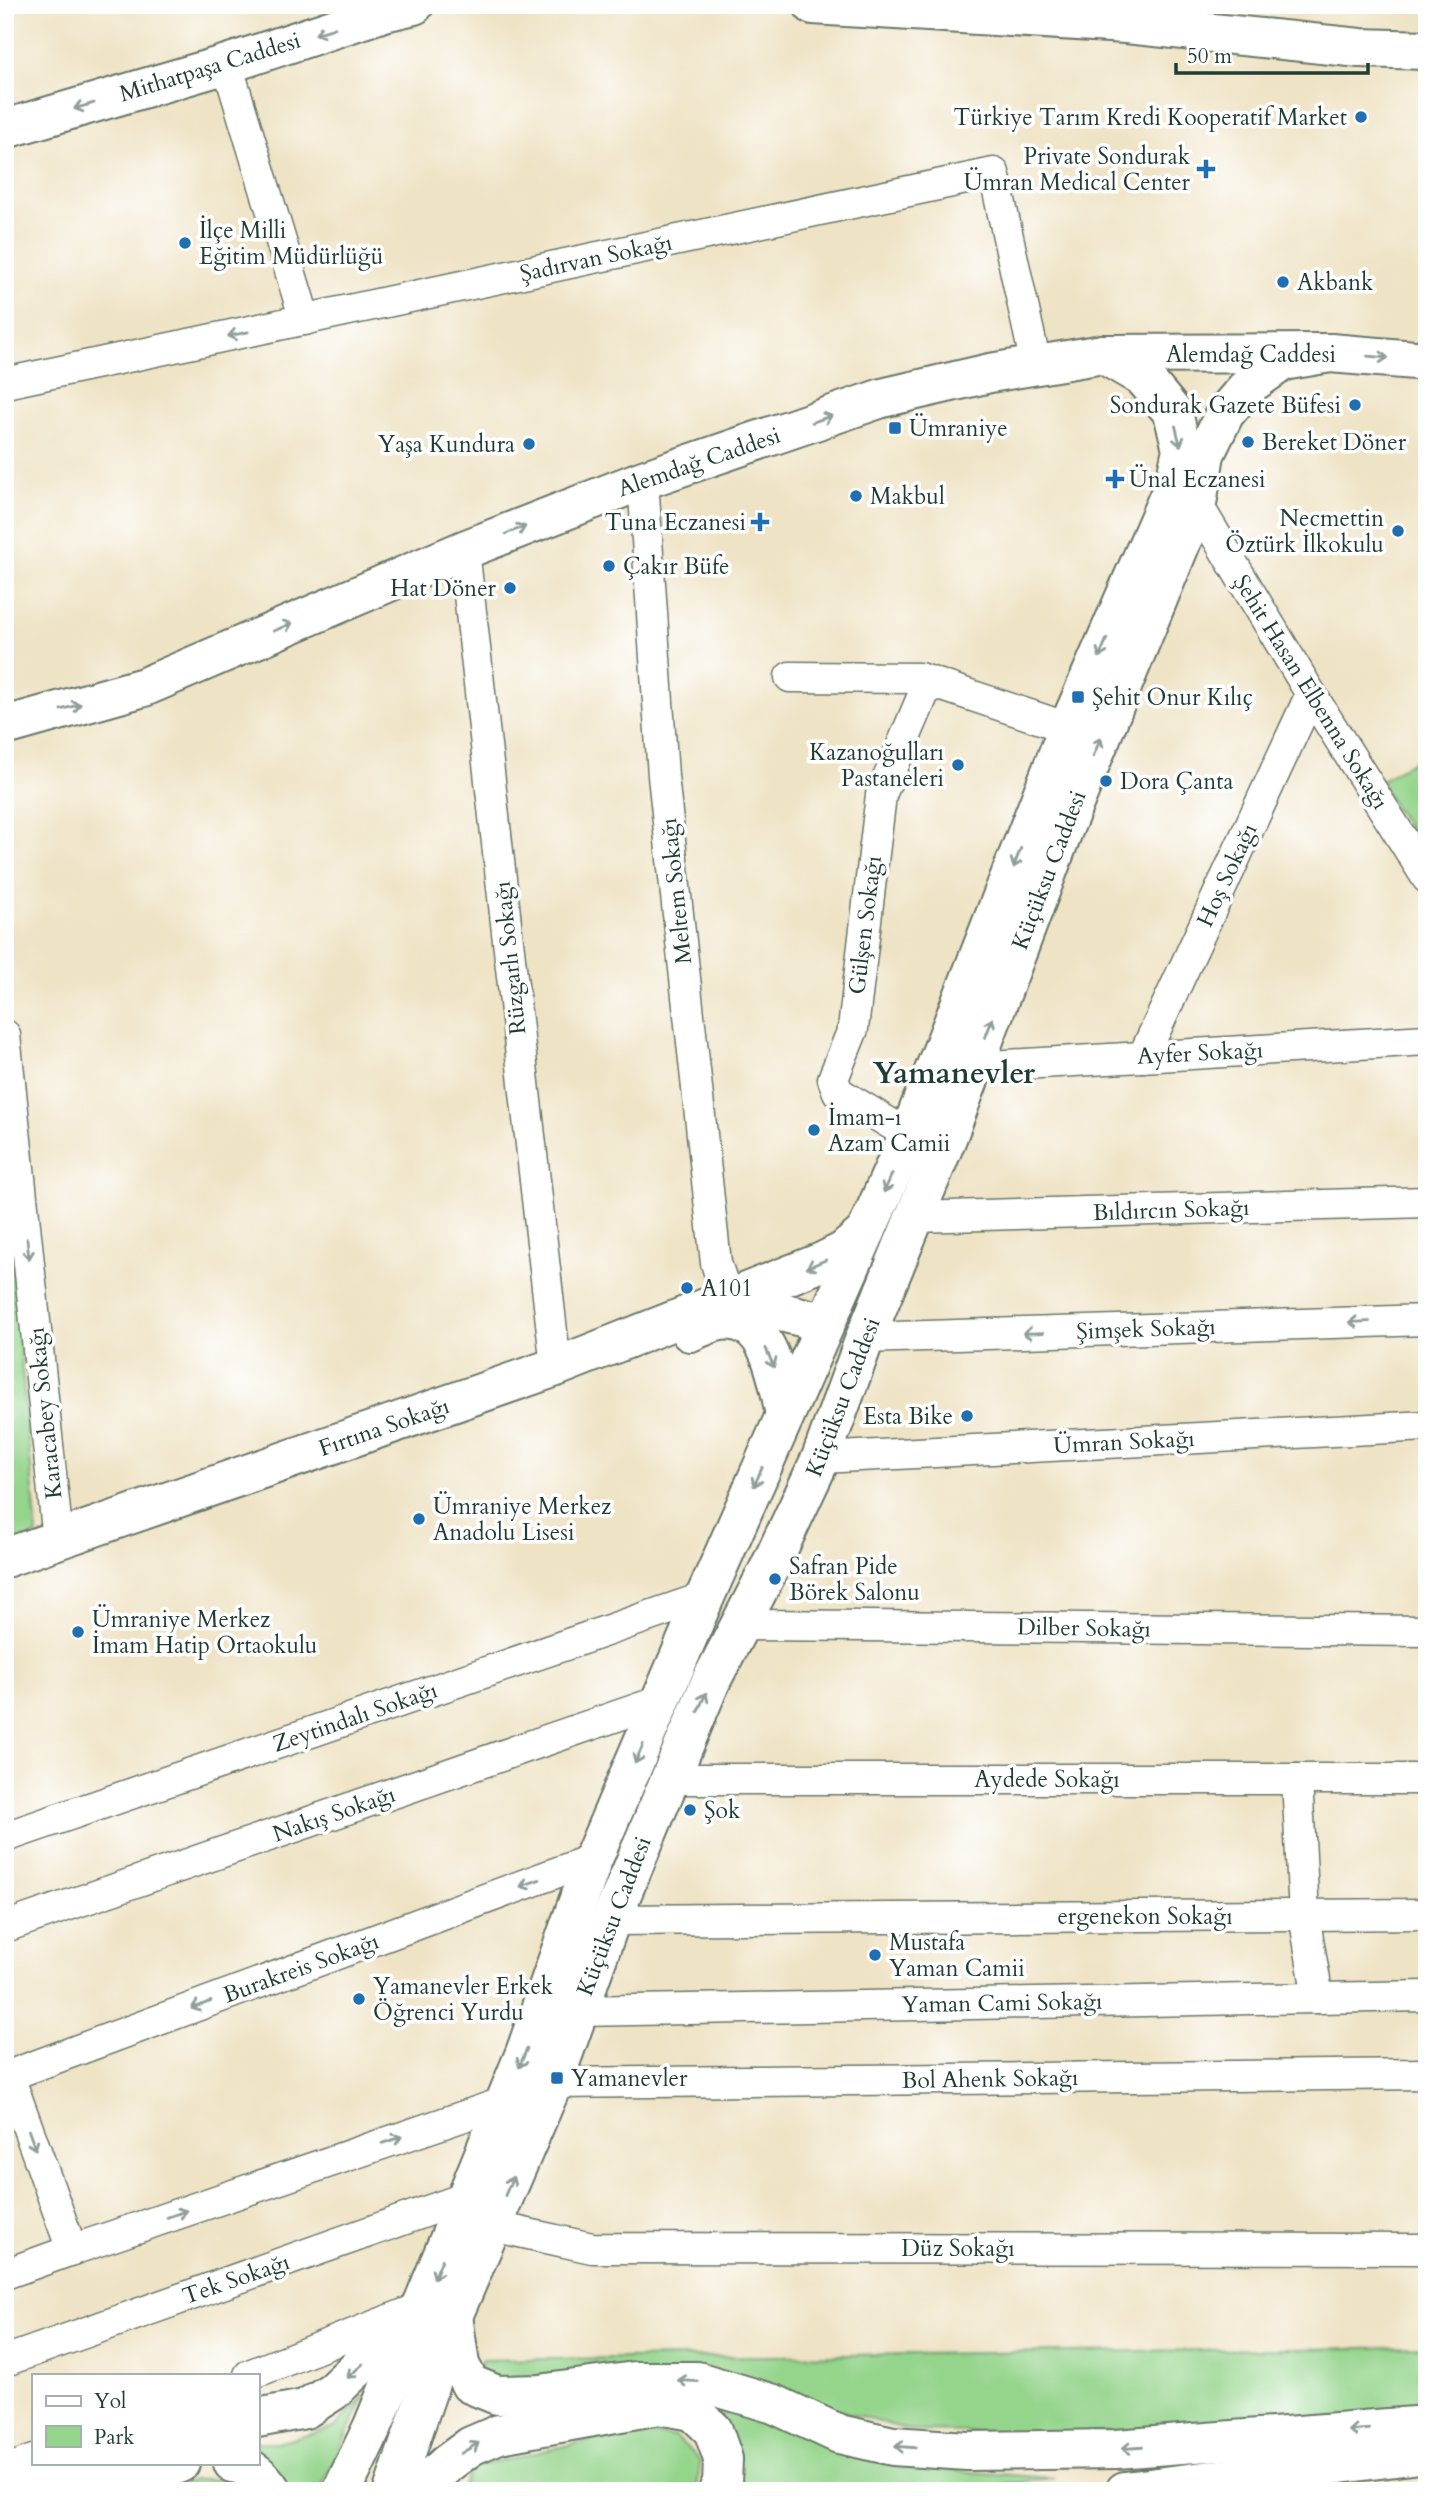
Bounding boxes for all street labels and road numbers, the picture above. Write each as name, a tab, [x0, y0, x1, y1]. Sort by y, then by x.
street label: Mithatpaşa Caddesi	[116, 25, 304, 109]
street label: Şadırvan Sokağı	[517, 227, 675, 289]
street label: Alemdağ Caddesi	[1166, 339, 1336, 370]
street label: Alemdağ Caddesi	[614, 420, 784, 504]
street label: Şehit Hasan Elbenna Sokağı	[1226, 569, 1396, 815]
street label: Küçüksu Caddesi	[1004, 786, 1094, 954]
street label: Meltem Sokağı	[653, 816, 699, 966]
street label: Hoş Sokağı	[1189, 818, 1265, 932]
street label: Gülşen Sokağı	[841, 854, 889, 996]
street label: Rüzgarlı Sokağı	[487, 880, 533, 1036]
street label: Ayfer Sokağı	[1136, 1034, 1264, 1072]
street label: Bıldırcın Sokağı	[1092, 1192, 1250, 1228]
street label: Şimşek Sokağı	[1076, 1311, 1216, 1347]
street label: Küçüksu Caddesi	[798, 1313, 888, 1481]
street label: Karacabey Sokağı	[21, 1326, 69, 1500]
street label: Fırtına Sokağı	[314, 1390, 454, 1464]
street label: Ümran Sokağı	[1053, 1423, 1195, 1461]
street label: Dilber Sokağı	[1017, 1611, 1151, 1645]
street label: Zeytindalı Sokağı	[269, 1674, 441, 1760]
street label: Aydede Sokağı	[974, 1764, 1120, 1795]
street label: Nakış Sokağı	[269, 1779, 399, 1849]
street label: Küçüksu Caddesi	[569, 1832, 659, 2000]
street label: ergenekon Sokağı	[1057, 1901, 1233, 1932]
street label: Burakreis Sokağı	[219, 1925, 383, 2011]
street label: Yaman Cami Sokağı	[901, 1986, 1103, 2020]
street label: Bol Ahenk Sokağı	[901, 2062, 1079, 2096]
street label: Düz Sokağı	[901, 2233, 1015, 2264]
street label: Tek Sokağı	[178, 2246, 294, 2312]

